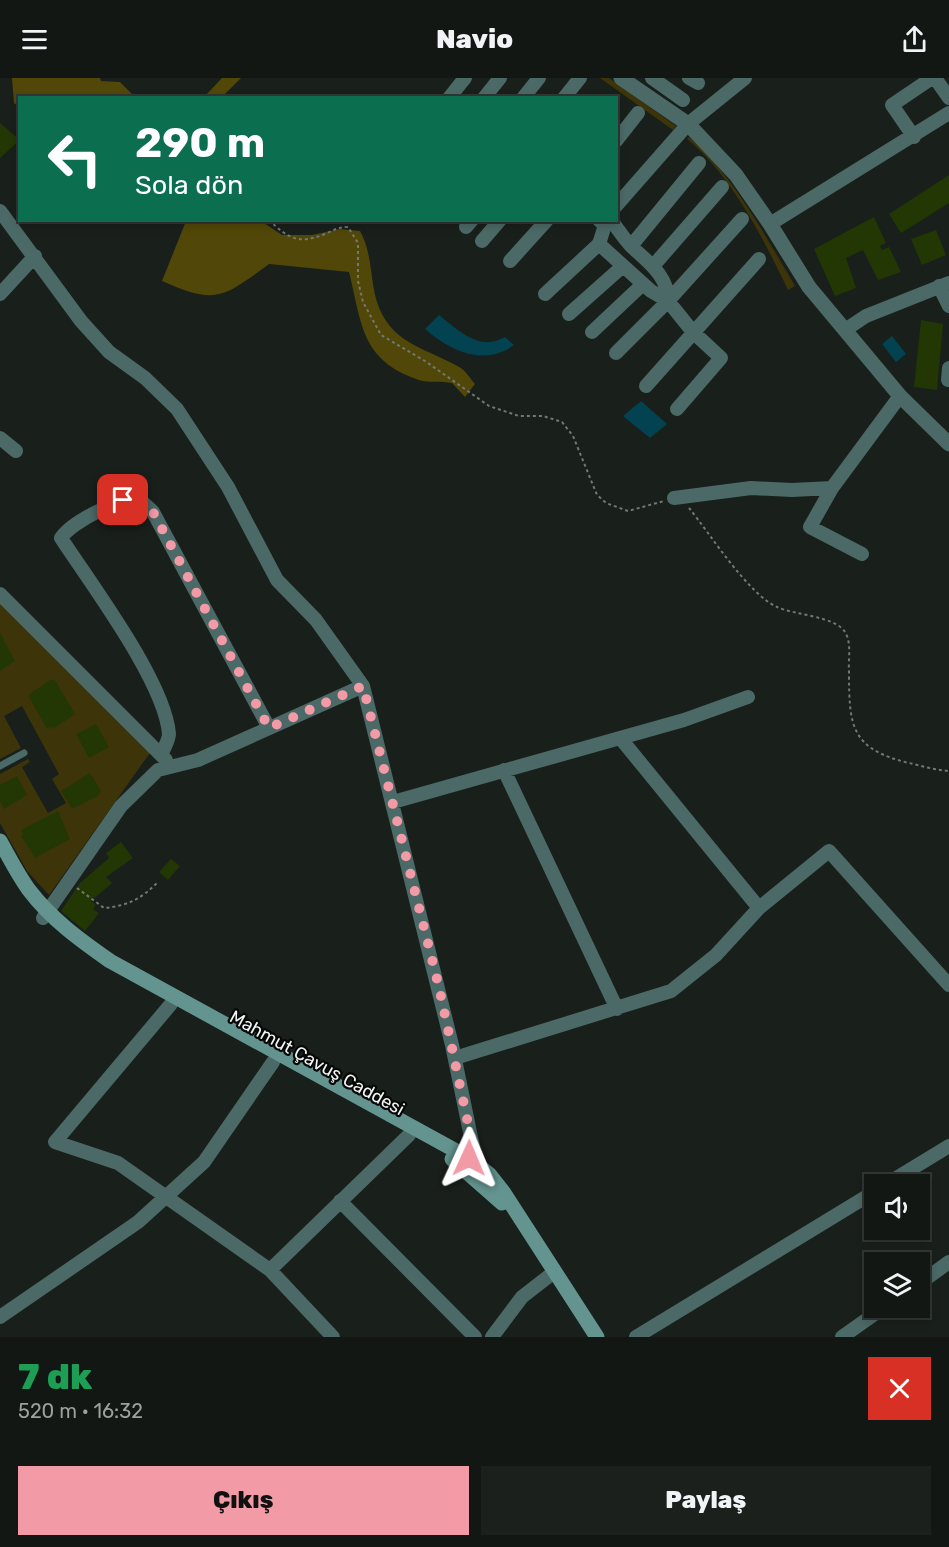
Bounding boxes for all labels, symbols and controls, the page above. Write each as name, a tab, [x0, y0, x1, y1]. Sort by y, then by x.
icon: menu	[18, 23, 51, 56]
text: Navio	[436, 23, 513, 55]
icon: share	[898, 23, 931, 56]
text: 290 m	[135, 118, 265, 168]
icon: left	[36, 120, 114, 198]
text: Sola dön	[135, 169, 243, 201]
pin	[97, 474, 148, 525]
icon: arrive	[106, 483, 139, 516]
street label: Mahmut Çavuş Caddesi	[226, 1006, 408, 1120]
position arrow	[437, 1126, 501, 1190]
map controls	[864, 1174, 930, 1318]
button: sound	[864, 1174, 930, 1240]
button: layers	[864, 1252, 930, 1318]
text: 7 dk	[18, 1355, 92, 1398]
button: close	[868, 1357, 931, 1420]
text: 520 m · 16:32	[18, 1399, 143, 1423]
button: Çıkış	[18, 1466, 469, 1535]
button: Paylaş	[481, 1466, 931, 1535]

